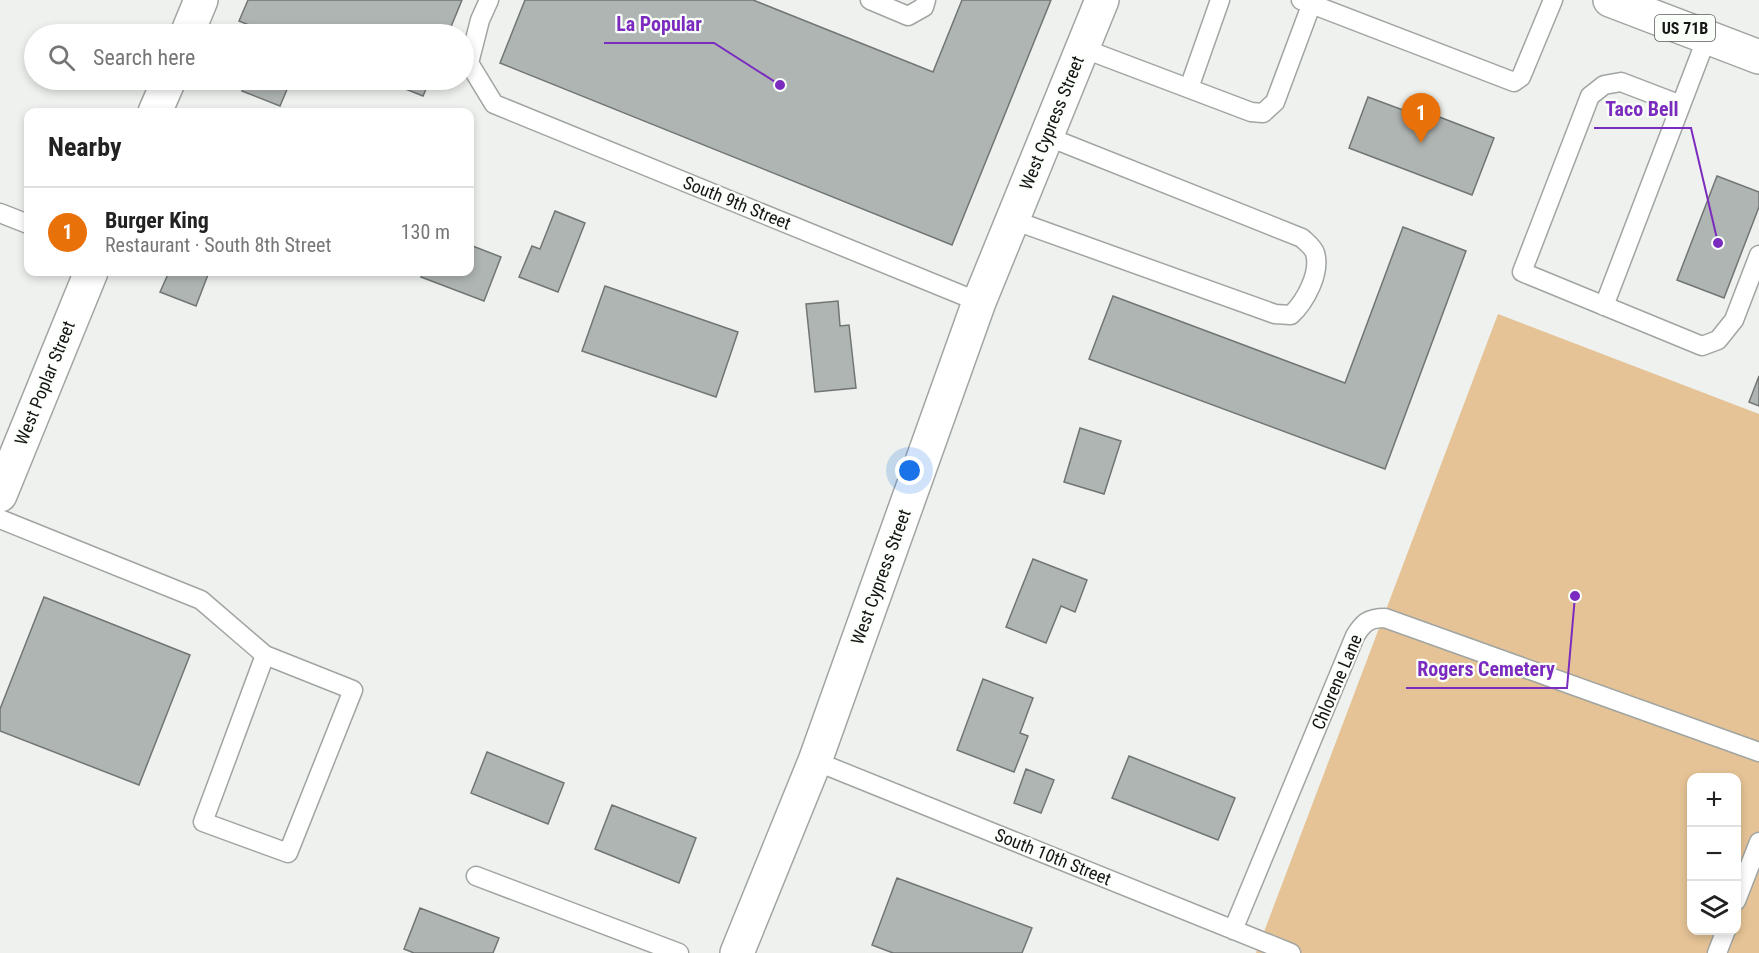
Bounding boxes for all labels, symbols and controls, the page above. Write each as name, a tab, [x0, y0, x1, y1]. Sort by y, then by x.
callout: La Popular	[604, 5, 714, 43]
text: La Popular	[616, 12, 702, 36]
road number: US 71B	[1655, 15, 1715, 41]
search box	[24, 24, 474, 90]
icon: search	[45, 41, 78, 74]
text: Search here	[93, 45, 195, 70]
street label: West Cypress Street	[1015, 53, 1088, 193]
callout: Taco Bell	[1594, 90, 1691, 128]
pin: 1	[1402, 94, 1440, 143]
text: Taco Bell	[1605, 97, 1679, 121]
text: Nearby	[48, 132, 122, 162]
street label: South 9th Street	[680, 171, 794, 234]
text: Burger King	[105, 208, 209, 233]
text: 1	[62, 220, 73, 244]
text: 130 m	[401, 220, 450, 244]
text: Restaurant · South 8th Street	[105, 233, 331, 257]
street label: West Poplar Street	[10, 318, 79, 448]
your location	[895, 456, 924, 485]
street label: West Cypress Street	[846, 506, 915, 647]
street label: Chlorene Lane	[1307, 631, 1366, 733]
callout: Rogers Cemetery	[1406, 650, 1567, 688]
text: Rogers Cemetery	[1417, 657, 1555, 681]
map controls	[1687, 773, 1741, 935]
button: +	[1687, 773, 1741, 827]
street label: South 10th Street	[992, 824, 1114, 889]
button: −	[1687, 827, 1741, 881]
button: layers	[1687, 881, 1741, 935]

